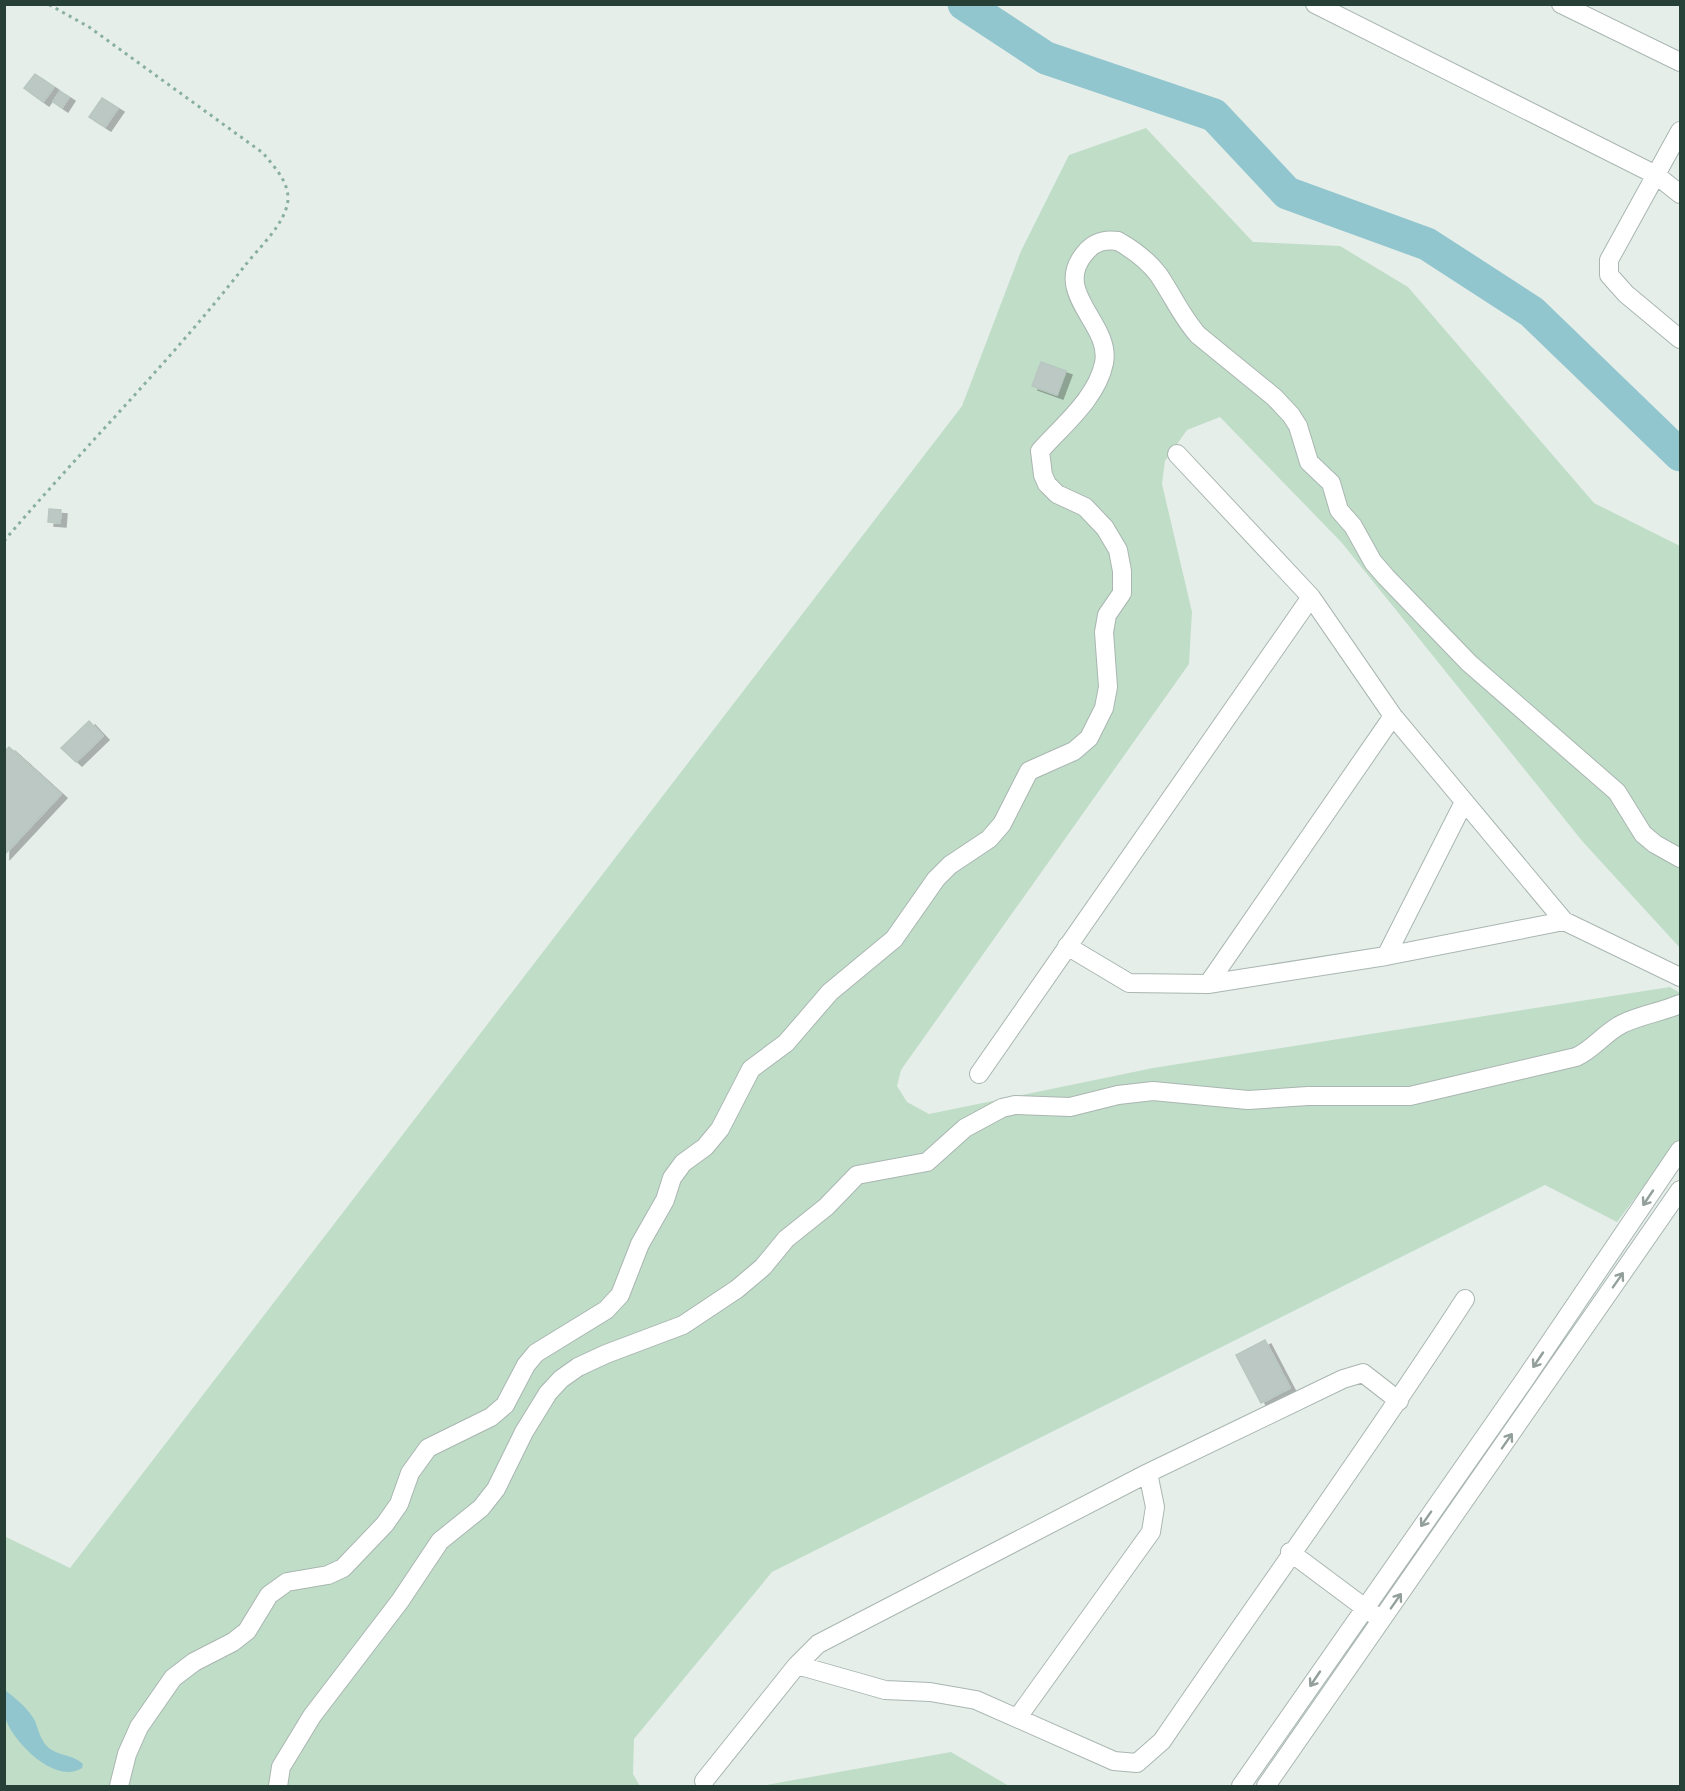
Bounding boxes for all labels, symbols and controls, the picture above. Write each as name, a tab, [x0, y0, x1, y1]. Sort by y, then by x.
one-way arrow	[1642, 1190, 1654, 1206]
one-way arrow	[1612, 1273, 1624, 1289]
one-way arrow	[1532, 1351, 1544, 1367]
one-way arrow	[1501, 1433, 1513, 1449]
one-way arrow	[1420, 1511, 1432, 1527]
one-way arrow	[1390, 1593, 1402, 1609]
one-way arrow	[1309, 1671, 1321, 1687]

